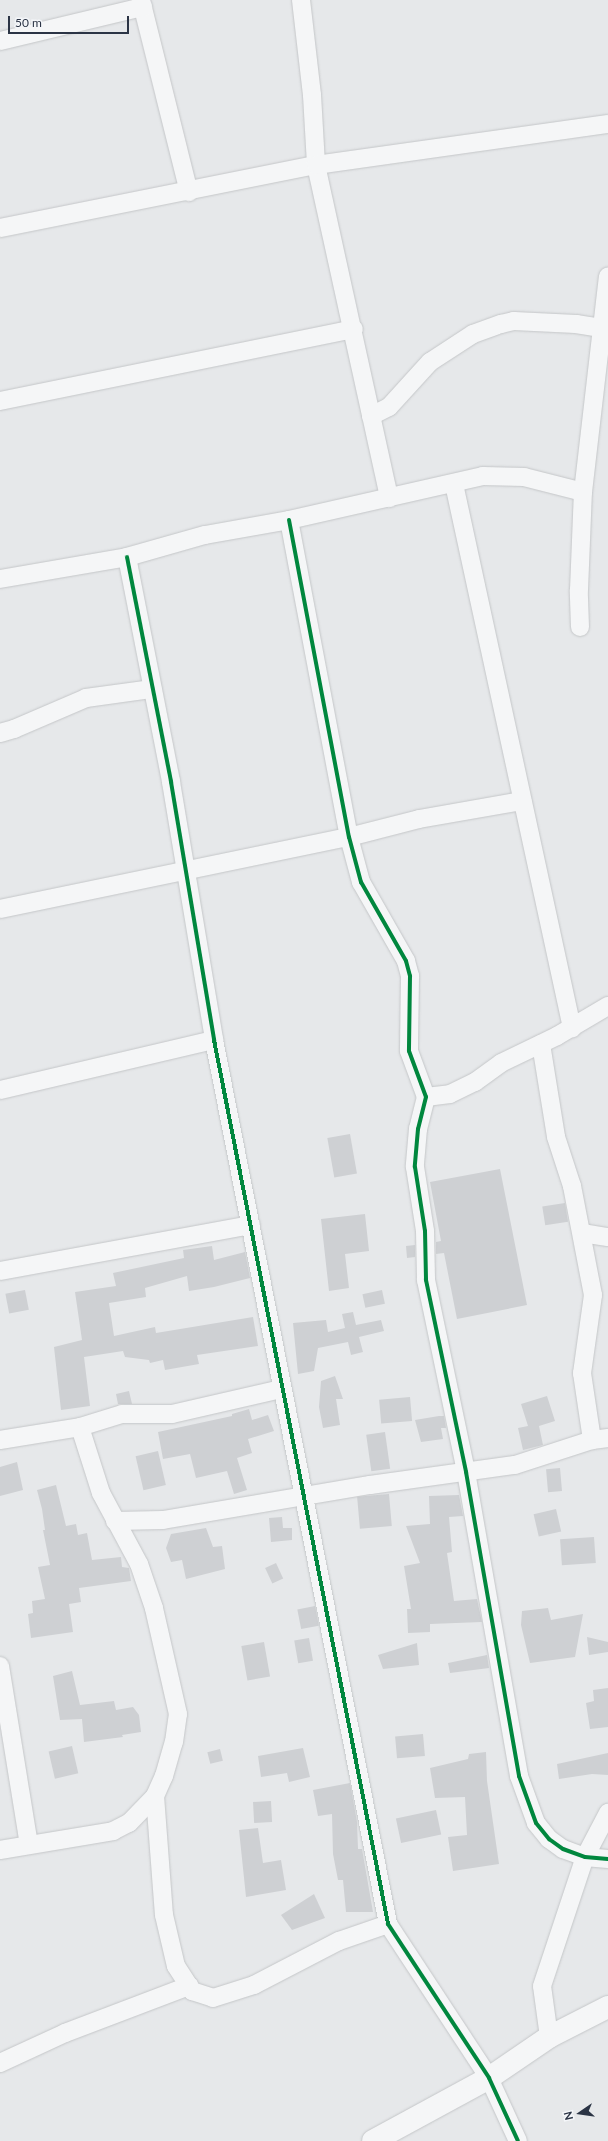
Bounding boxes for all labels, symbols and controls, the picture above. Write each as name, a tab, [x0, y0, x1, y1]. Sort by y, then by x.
scale bar	[10, 8, 131, 34]
text: 50 m	[15, 15, 42, 30]
north arrow	[560, 2093, 600, 2133]
text: N	[561, 2110, 575, 2121]

